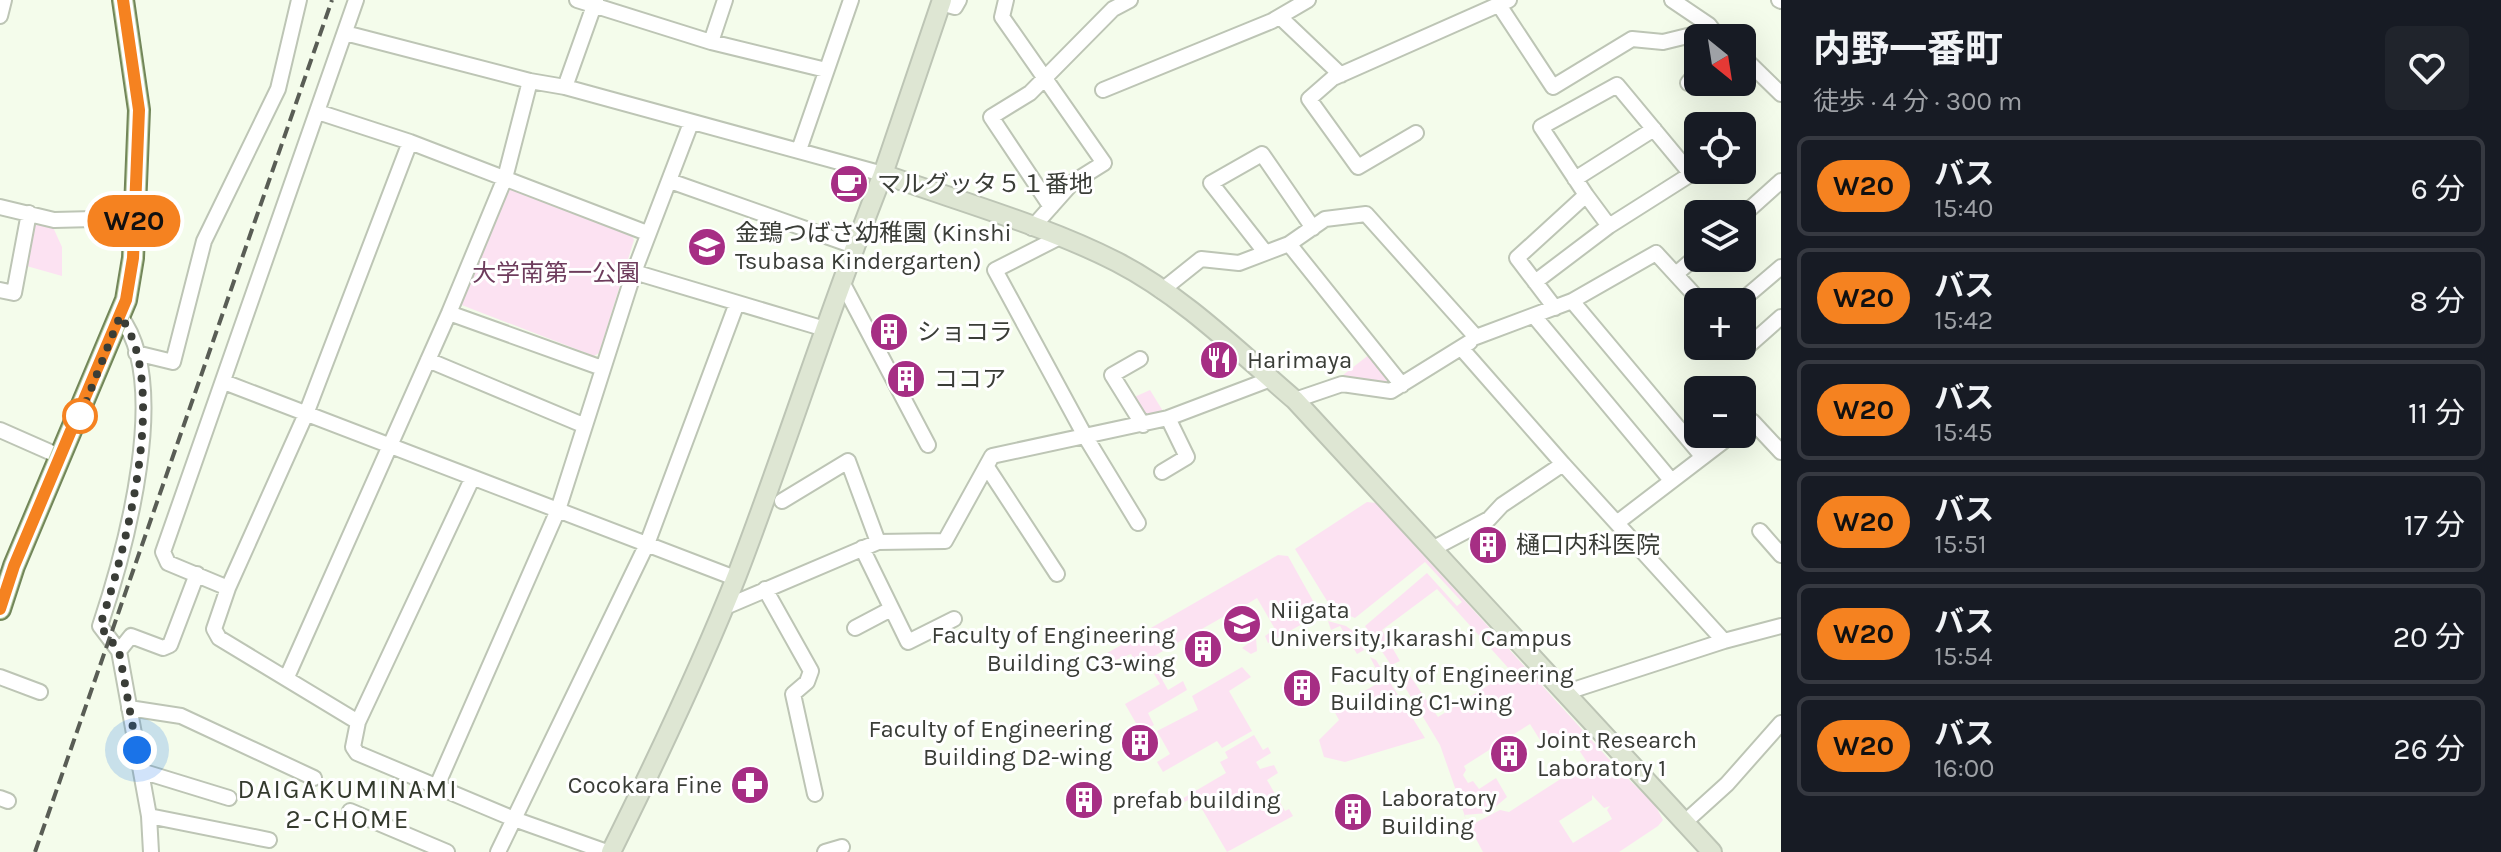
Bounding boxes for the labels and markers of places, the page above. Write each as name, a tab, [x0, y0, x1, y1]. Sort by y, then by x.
cafe icon: マルグッタ５１番地	[828, 163, 870, 205]
place label: マルグッタ５１番地	[877, 170, 1093, 198]
place label: 金鵄つばさ幼稚園 (Kinshi Tsubasa Kindergarten)	[735, 219, 1012, 275]
school or university icon: 金鵄つばさ幼稚園 (Kinshi Tsubasa Kindergarten)	[686, 226, 728, 268]
building icon: ショコラ	[868, 311, 910, 353]
place label: ショコラ	[917, 318, 1013, 346]
restaurant icon: Harimaya	[1198, 339, 1240, 381]
place label: Harimaya	[1247, 346, 1352, 374]
building icon: ココア	[885, 358, 927, 400]
place label: ココア	[934, 365, 1006, 393]
unlabelled marker	[63, 399, 97, 433]
building icon: 樋口内科医院	[1467, 524, 1509, 566]
place label: 樋口内科医院	[1516, 531, 1660, 559]
place label: Niigata University,Ikarashi Campus	[1270, 596, 1572, 652]
school or university icon: Niigata University,Ikarashi Campus	[1221, 603, 1263, 645]
place label: Faculty of Engineering Building C3-wing	[932, 621, 1175, 677]
building icon: Faculty of Engineering Building C3-wing	[1182, 628, 1224, 670]
place label: Faculty of Engineering Building C1-wing	[1330, 660, 1574, 716]
building icon: Faculty of Engineering Building C1-wing	[1281, 667, 1323, 709]
place label: Faculty of Engineering Building D2-wing	[869, 715, 1112, 771]
building icon: Faculty of Engineering Building D2-wing	[1119, 722, 1161, 764]
place label: Joint Research Laboratory 1	[1537, 726, 1697, 782]
building icon: Joint Research Laboratory 1	[1488, 733, 1530, 775]
pharmacy icon: Cocokara Fine	[729, 764, 771, 806]
place label: Cocokara Fine	[568, 771, 722, 799]
building icon: prefab building	[1063, 779, 1105, 821]
place label: Laboratory Building	[1381, 784, 1497, 840]
place label: prefab building	[1112, 786, 1281, 814]
building icon: Laboratory Building	[1332, 791, 1374, 833]

